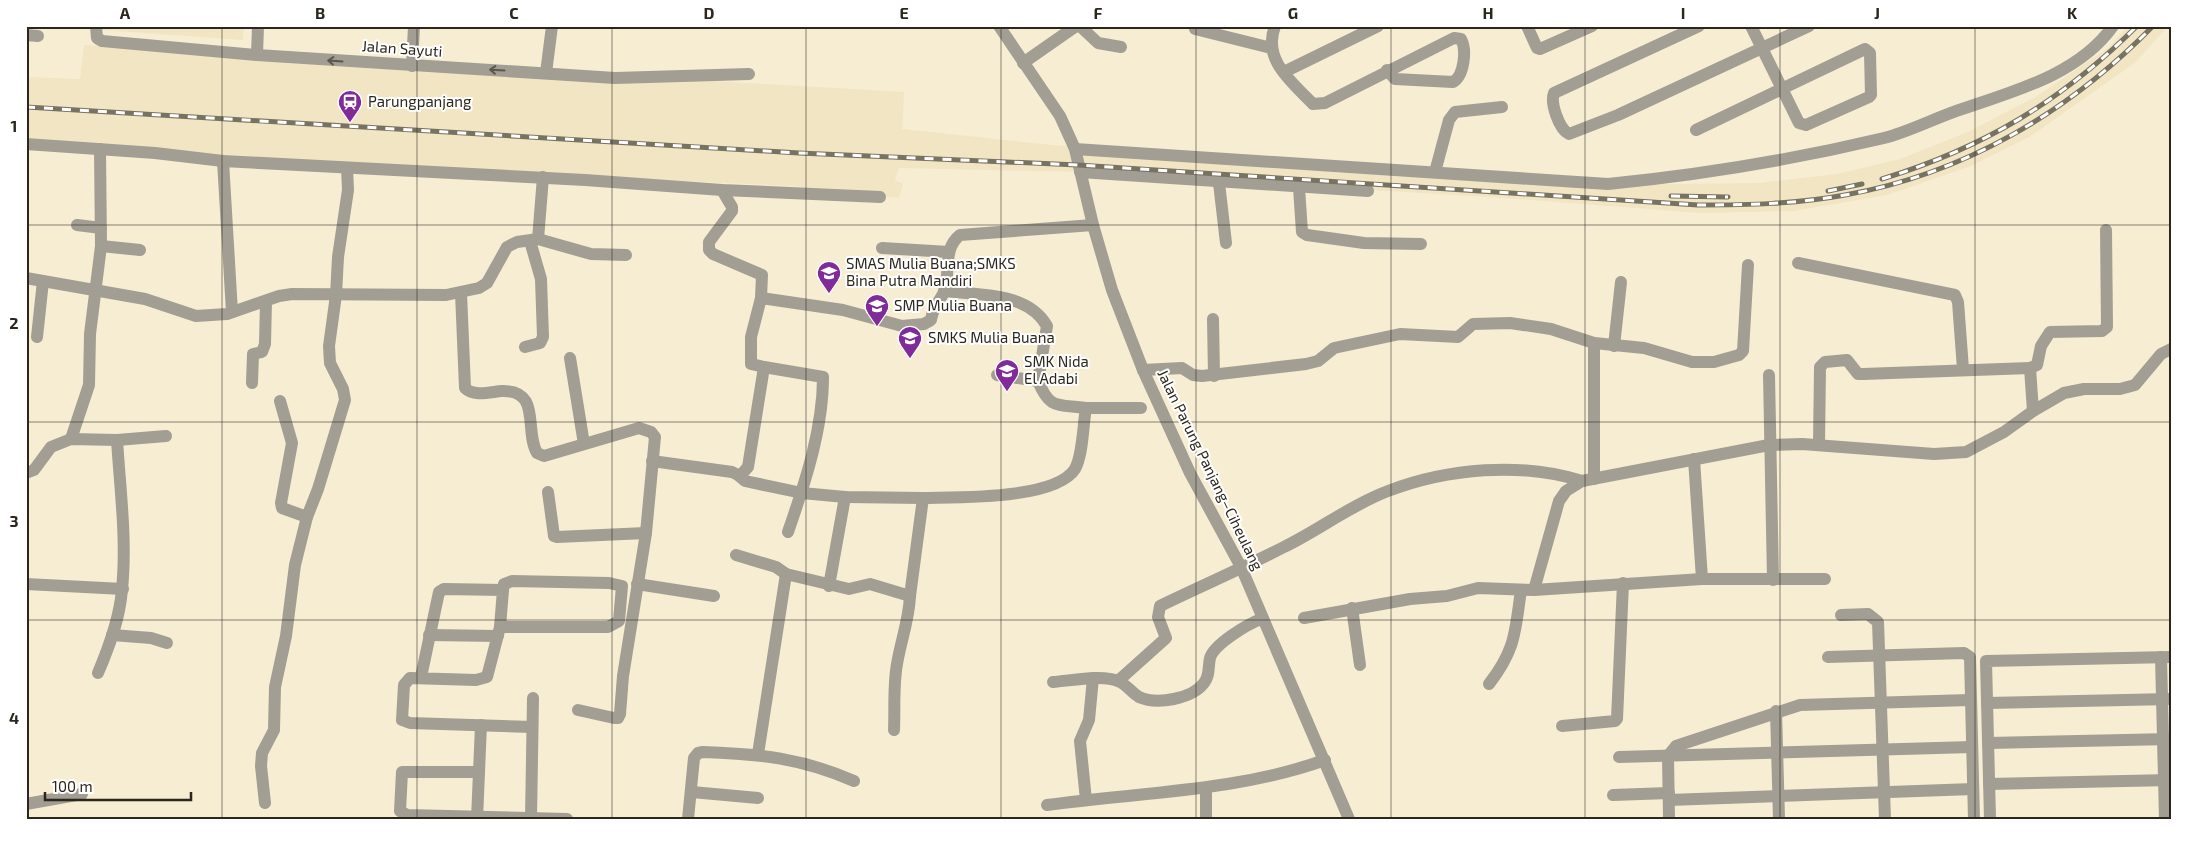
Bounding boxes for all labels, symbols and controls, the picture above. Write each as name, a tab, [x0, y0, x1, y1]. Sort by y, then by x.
text: A	[120, 3, 131, 22]
text: B	[315, 3, 325, 22]
text: C	[509, 3, 519, 22]
text: D	[704, 3, 715, 22]
text: E	[899, 3, 909, 22]
text: F	[1094, 3, 1103, 22]
text: G	[1288, 3, 1298, 22]
text: H	[1482, 3, 1494, 22]
text: I	[1681, 3, 1685, 22]
text: J	[1874, 3, 1880, 22]
text: K	[2067, 3, 2078, 22]
street label: Jalan Sayuti	[361, 36, 443, 60]
one-way arrow	[328, 56, 344, 65]
one-way arrow	[490, 66, 506, 75]
station icon: Parungpanjang	[337, 89, 363, 123]
place label: Parungpanjang	[368, 92, 472, 111]
text: 1	[11, 116, 17, 135]
place label: SMAS Mulia Buana;SMKS Bina Putra Mandiri	[846, 254, 1016, 289]
school or university icon: SMAS Mulia Buana;SMKS Bina Putra Mandiri	[816, 260, 842, 294]
school or university icon: SMP Mulia Buana	[864, 293, 890, 327]
place label: SMP Mulia Buana	[894, 296, 1012, 314]
text: 2	[9, 313, 19, 332]
school or university icon: SMKS Mulia Buana	[897, 325, 923, 359]
place label: SMKS Mulia Buana	[928, 328, 1055, 346]
place label: SMK Nida El Adabi	[1024, 352, 1089, 387]
school or university icon: SMK Nida El Adabi	[994, 358, 1020, 392]
street label: Jalan Parung Panjang–Ciheulang	[1153, 366, 1268, 574]
text: 3	[9, 511, 19, 530]
text: 4	[9, 708, 19, 727]
scale bar	[45, 770, 191, 802]
text: 100 m	[52, 777, 93, 795]

